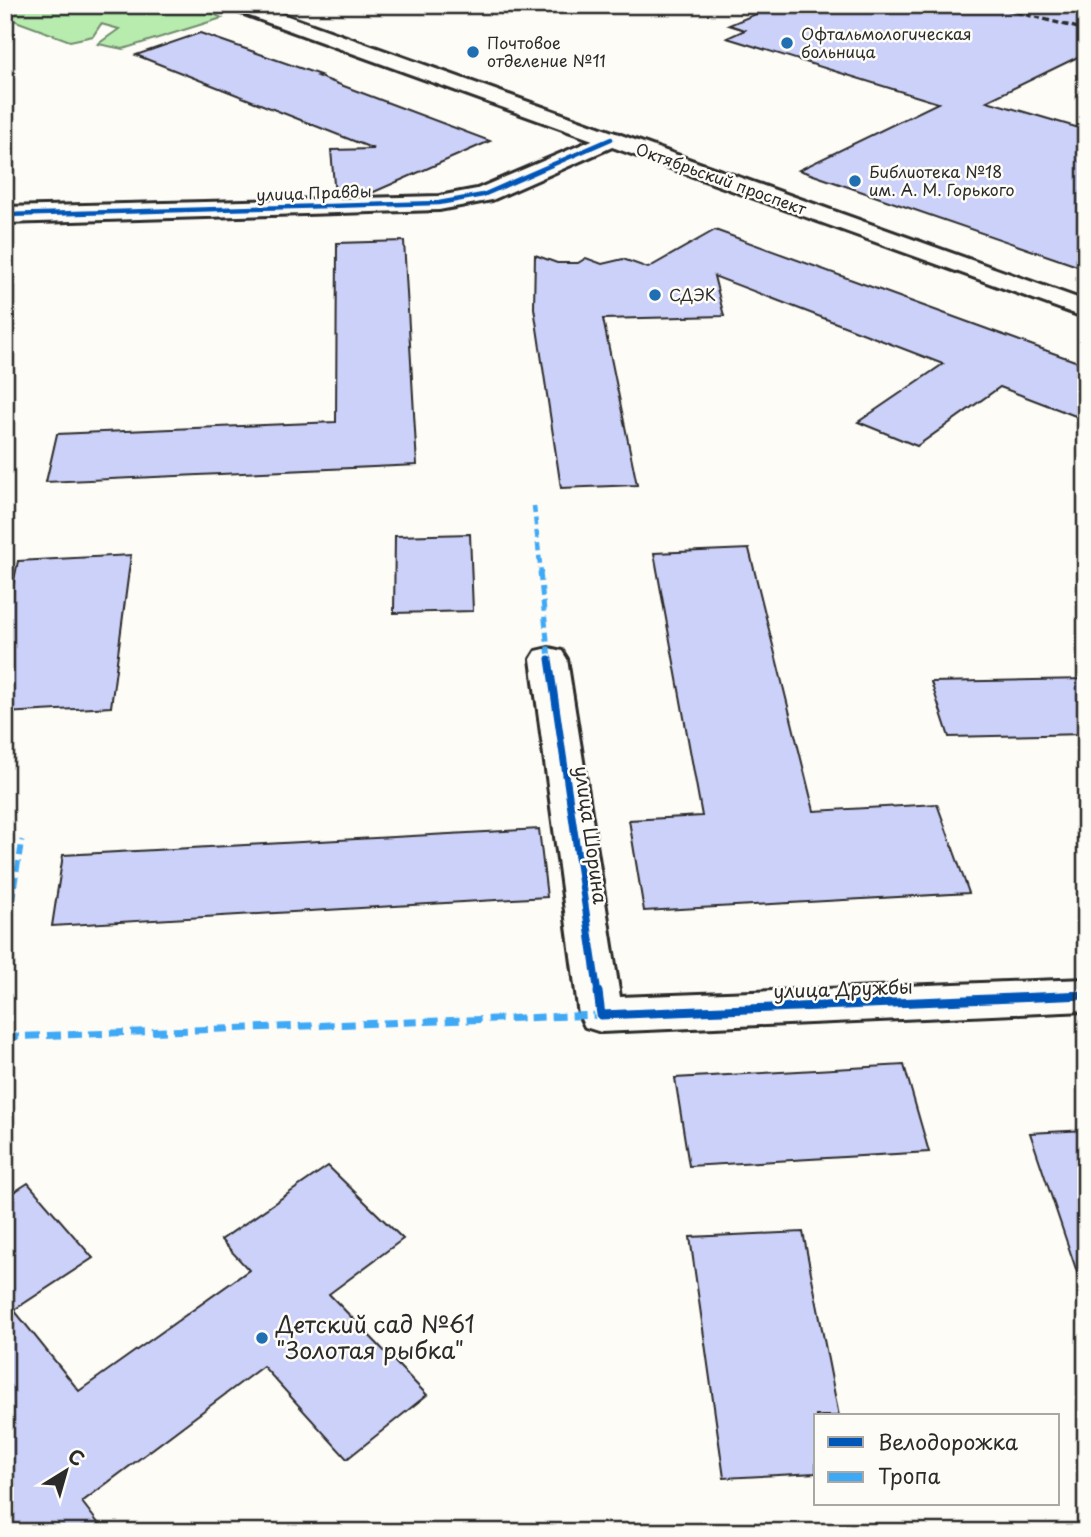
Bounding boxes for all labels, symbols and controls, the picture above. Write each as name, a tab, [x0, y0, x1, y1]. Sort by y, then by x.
place label: Офтальмологическая больница	[801, 21, 972, 63]
place label: Почтовое отделение №11	[487, 30, 606, 72]
marker: Офтальмологическая больница	[779, 35, 795, 51]
marker: Почтовое отделение №11	[465, 44, 481, 60]
street label: Октябрьский проспект	[633, 136, 810, 220]
place label: Библиотека №18 им. А. М. Горького	[869, 159, 1015, 201]
marker: Библиотека №18 им. А. М. Горького	[847, 173, 863, 189]
street label: улица Правды	[256, 178, 372, 206]
place label: СДЭК	[669, 282, 716, 306]
marker: СДЭК	[647, 287, 663, 303]
street label: улица Шорина	[568, 764, 616, 906]
street label: улица Дружбы	[773, 972, 913, 1004]
place label: Детский сад №61 "Золотая рыбка"	[275, 1306, 475, 1367]
marker: Детский сад №61 "Золотая рыбка"	[254, 1330, 270, 1346]
legend	[814, 1414, 1060, 1506]
text: Велодорожка	[878, 1425, 1019, 1457]
north arrow	[32, 1436, 102, 1506]
text: С	[63, 1441, 91, 1472]
text: Тропа	[878, 1459, 940, 1491]

